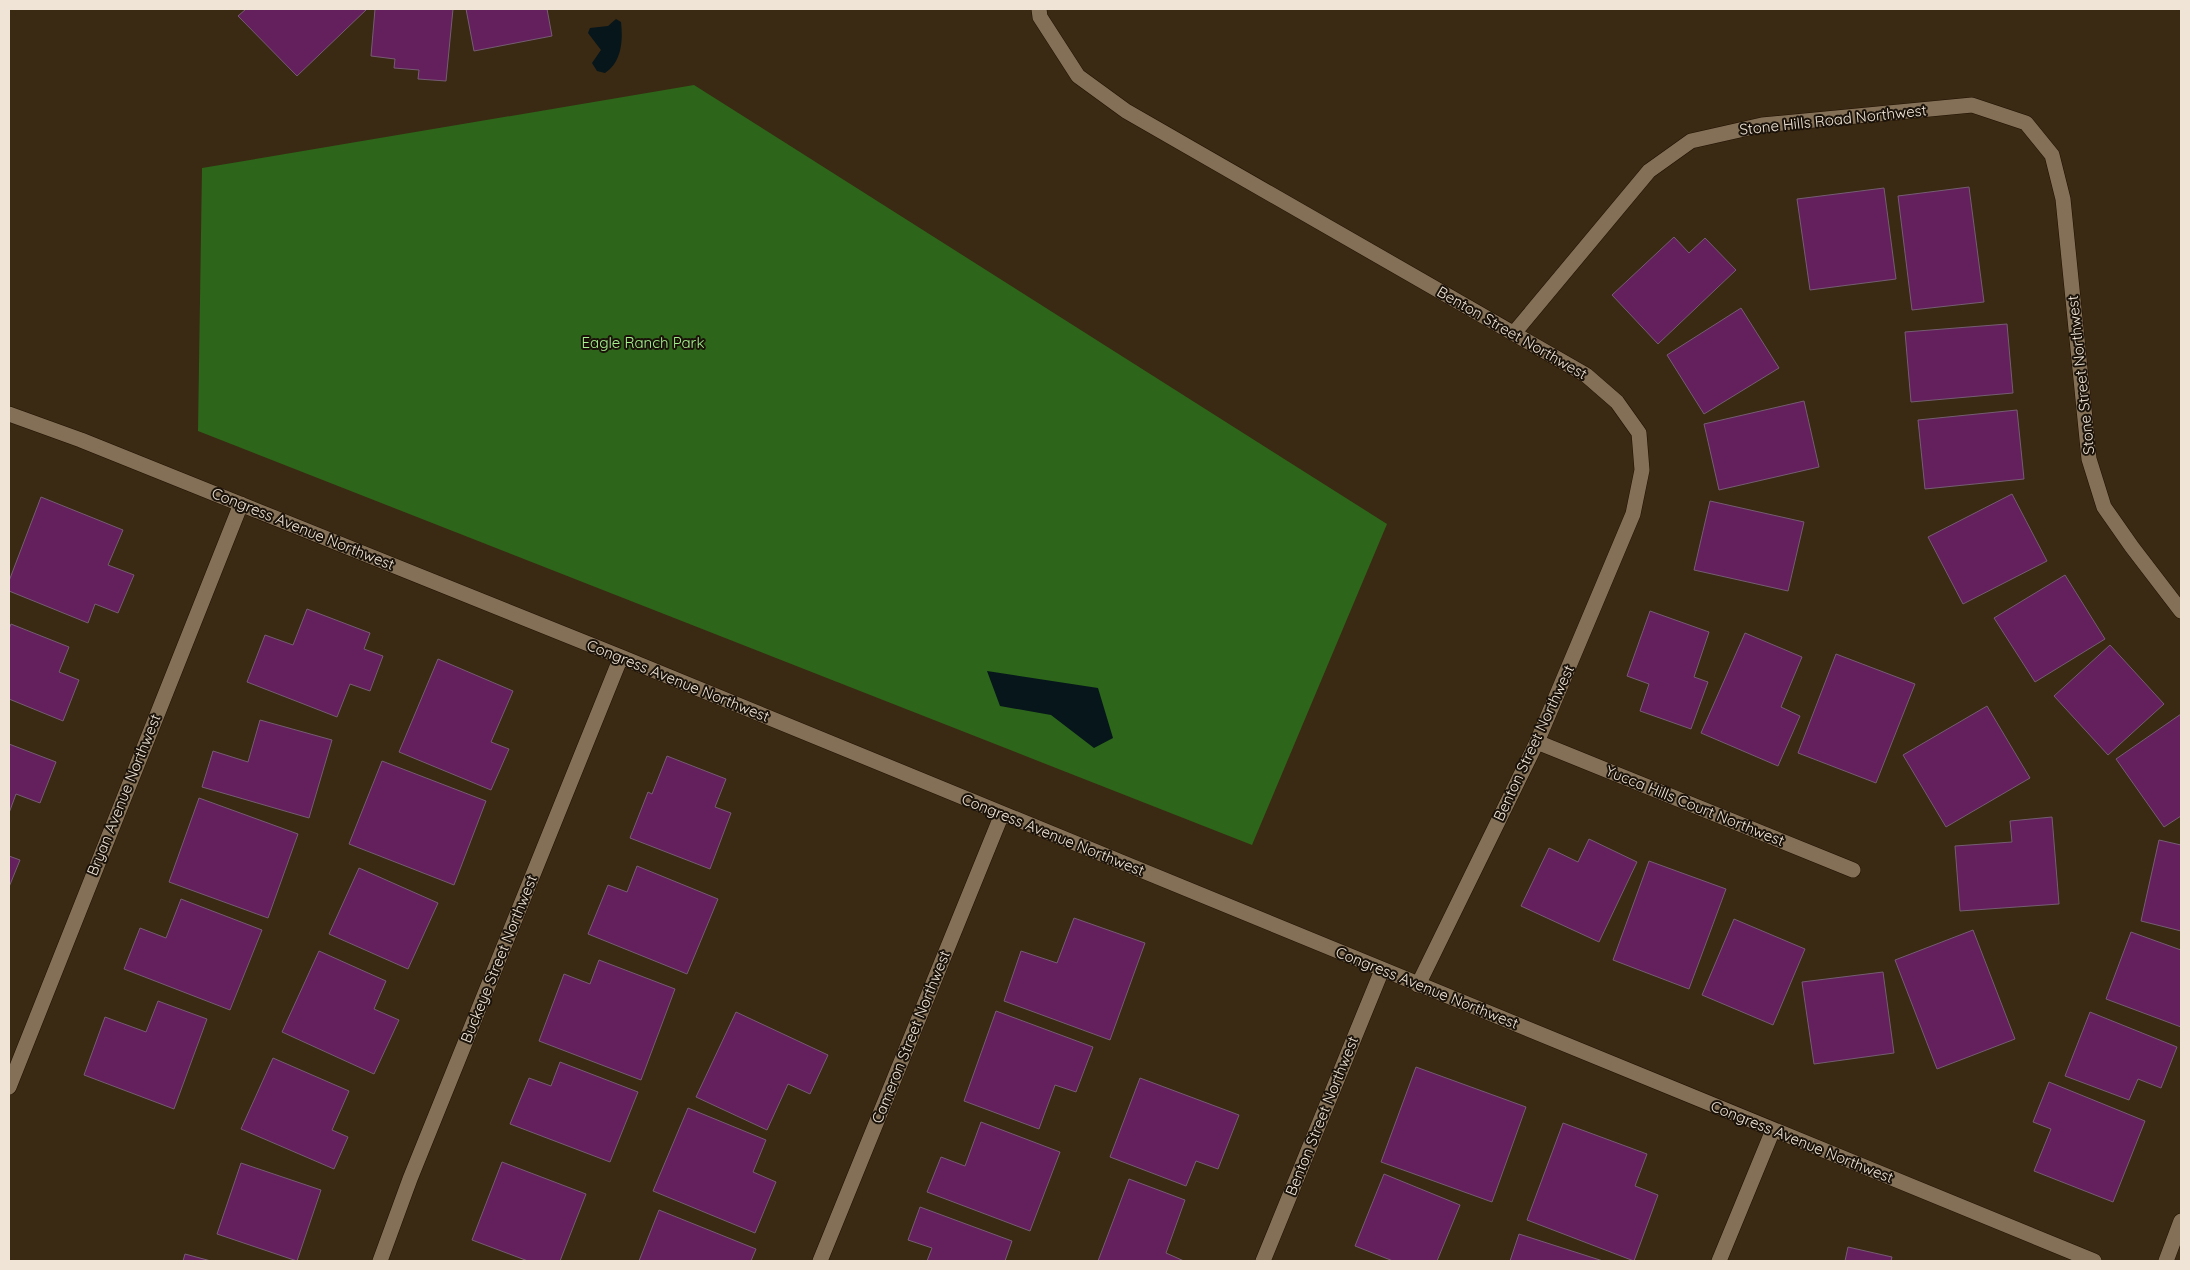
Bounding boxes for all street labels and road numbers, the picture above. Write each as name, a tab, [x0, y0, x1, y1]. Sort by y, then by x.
street label: Stone Hills Road Northwest	[1738, 100, 1928, 139]
street label: Benton Street Northwest	[1434, 282, 1591, 383]
street label: Stone Street Northwest	[2063, 294, 2098, 456]
street label: Congress Avenue Northwest	[209, 483, 397, 574]
street label: Congress Avenue Northwest	[584, 635, 772, 726]
street label: Benton Street Northwest	[1489, 662, 1578, 824]
street label: Bryan Avenue Northwest	[82, 711, 165, 878]
street label: Yucca Hills Court Northwest	[1603, 761, 1787, 850]
street label: Congress Avenue Northwest	[959, 789, 1147, 880]
street label: Buckeye Street Northwest	[456, 872, 541, 1046]
street label: Congress Avenue Northwest	[1333, 942, 1521, 1033]
street label: Cameron Street Northwest	[867, 948, 954, 1126]
street label: Benton Street Northwest	[1281, 1033, 1362, 1198]
street label: Congress Avenue Northwest	[1708, 1096, 1896, 1187]

